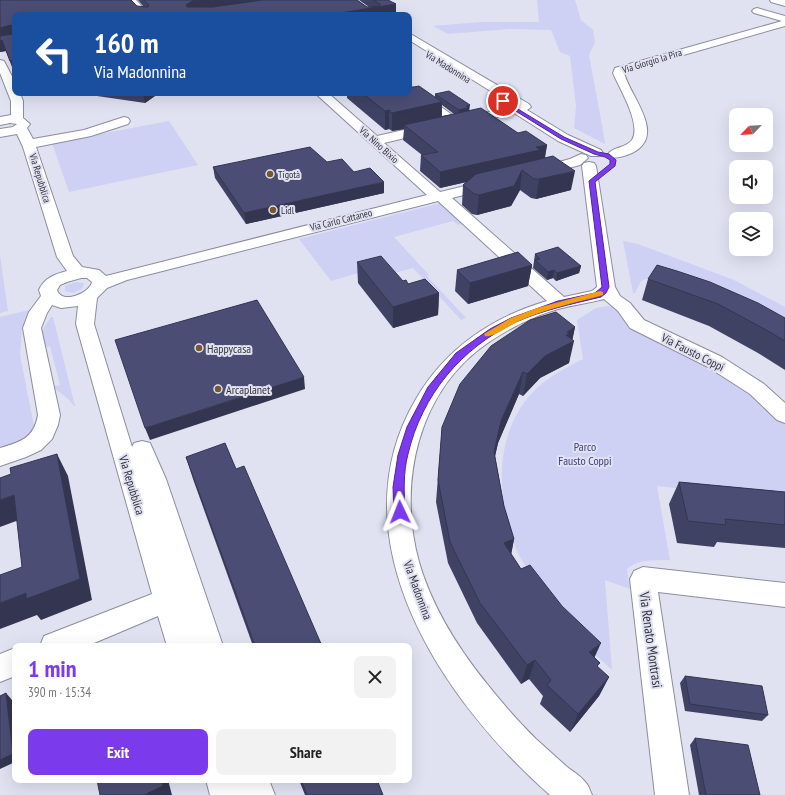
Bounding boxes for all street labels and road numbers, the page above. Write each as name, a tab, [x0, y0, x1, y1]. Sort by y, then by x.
street label: Via Giorgio la Pira	[620, 46, 683, 77]
street label: Via Madonnina	[422, 47, 473, 86]
street label: Via Nino Bixio	[356, 123, 401, 166]
street label: Via Repubblica	[26, 151, 54, 204]
street label: Via Carlo Cattaneo	[308, 206, 373, 234]
street label: Via Fausto Coppi	[658, 329, 727, 374]
street label: Via Repubblica	[116, 453, 148, 517]
street label: Via Madonnina	[400, 558, 436, 622]
street label: Via Renato Montrasi	[635, 590, 667, 689]

